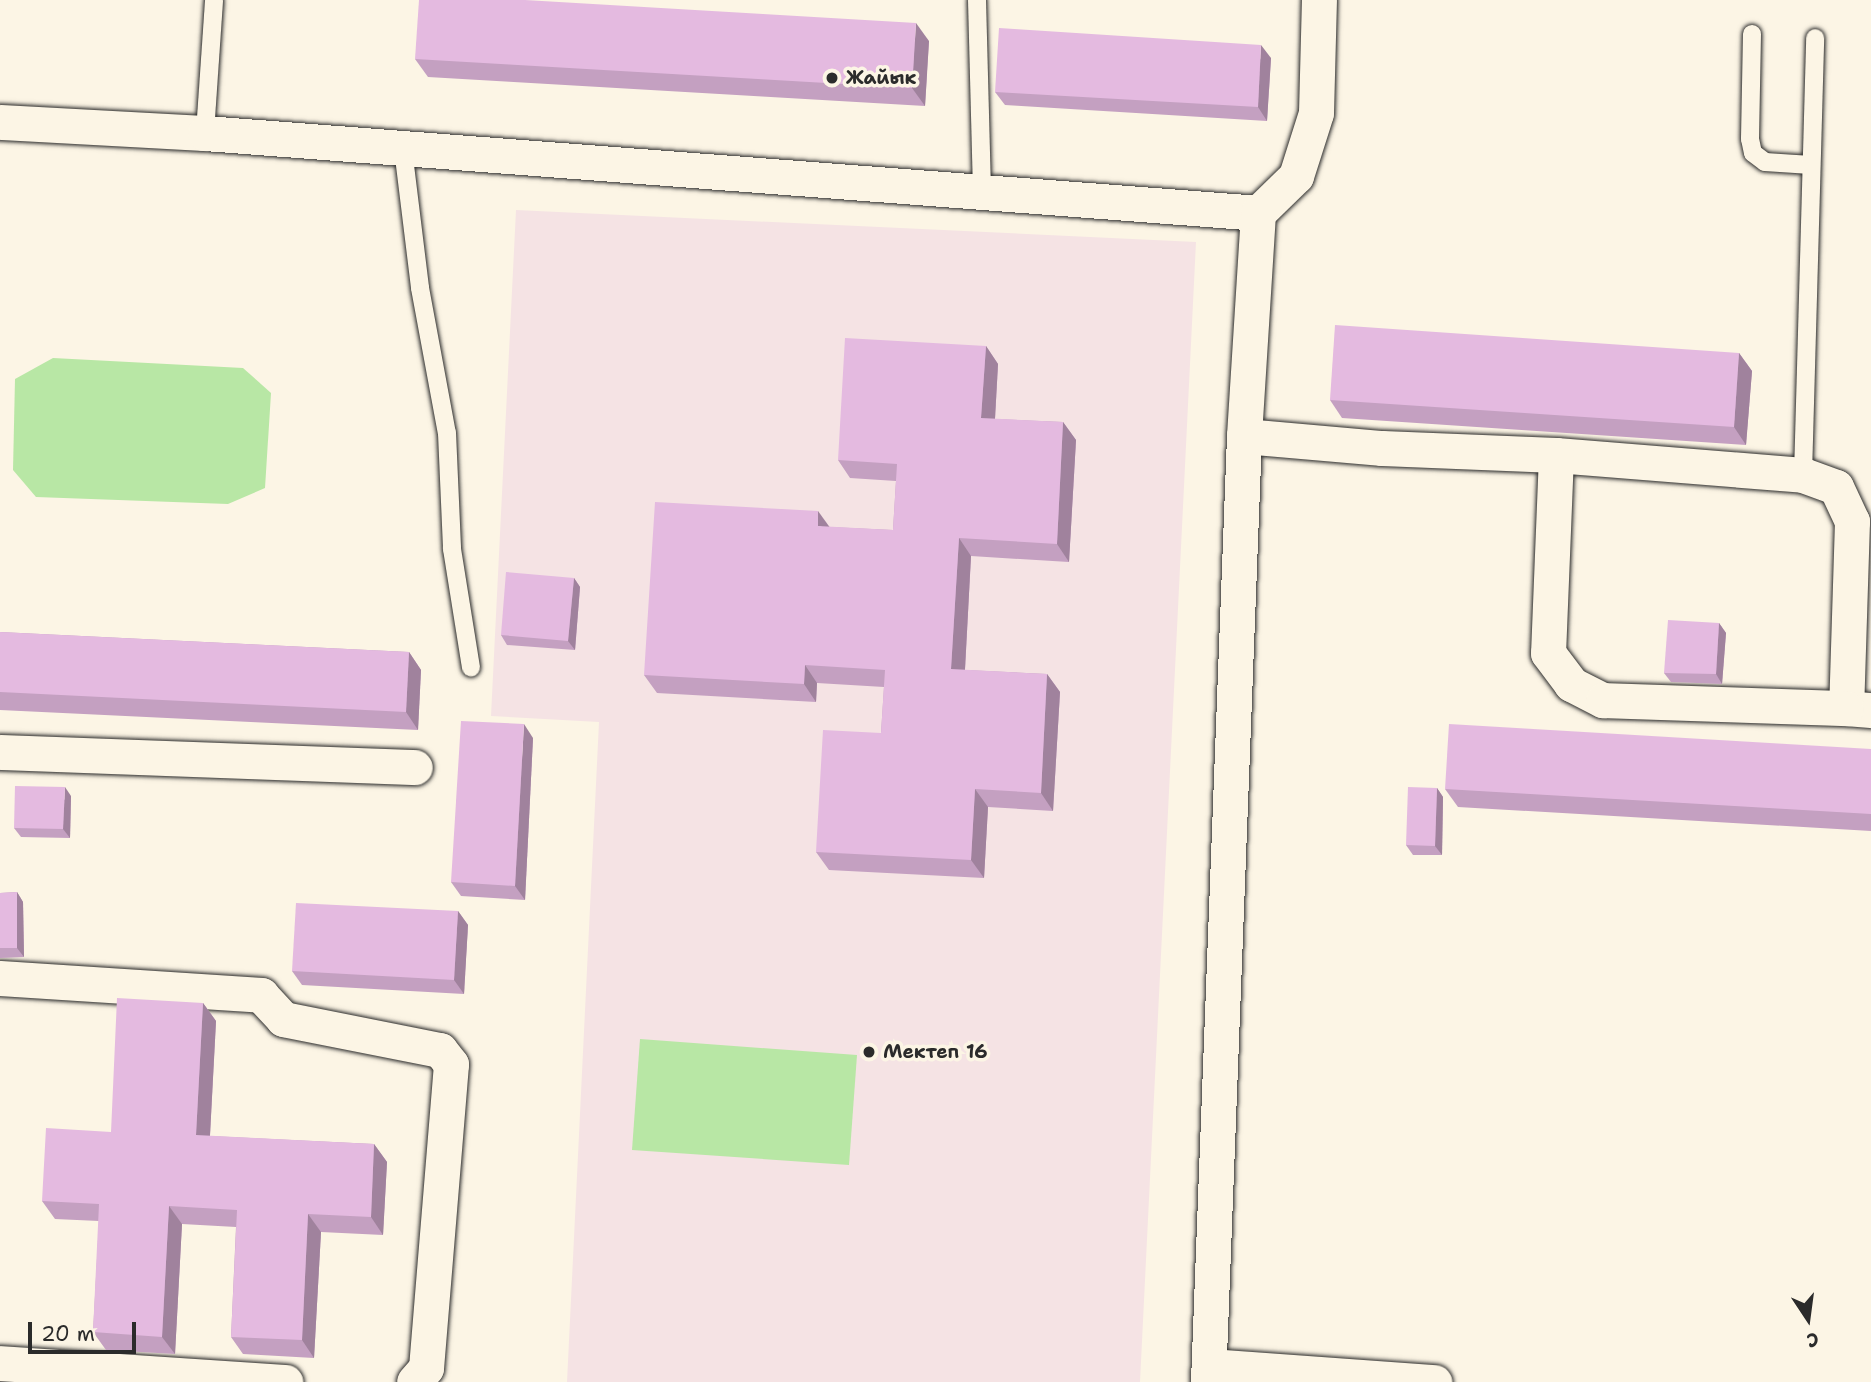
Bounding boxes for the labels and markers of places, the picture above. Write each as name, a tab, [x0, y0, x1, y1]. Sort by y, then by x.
place label: Жайык	[846, 67, 916, 89]
marker: Жайык	[824, 70, 840, 86]
place label: Мектеп 16	[883, 1041, 987, 1063]
marker: Мектеп 16	[861, 1044, 877, 1060]

